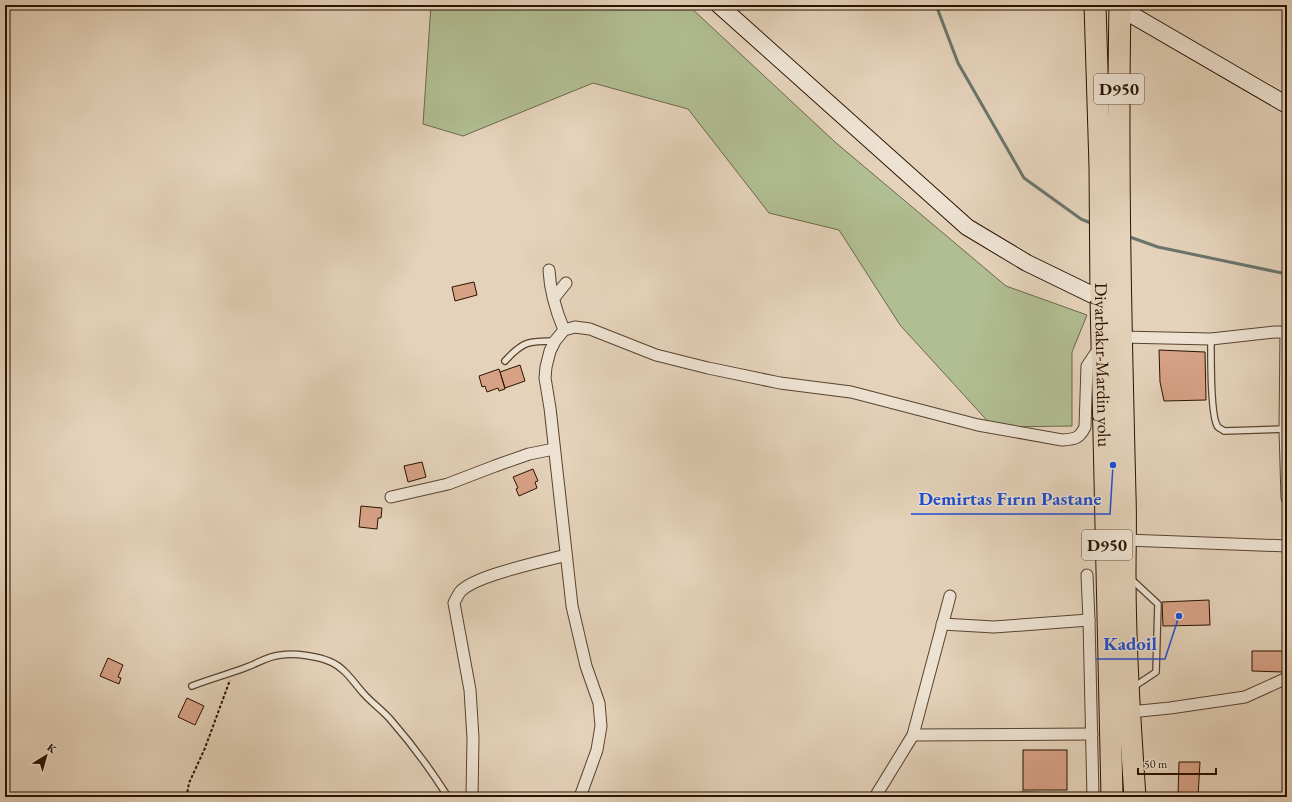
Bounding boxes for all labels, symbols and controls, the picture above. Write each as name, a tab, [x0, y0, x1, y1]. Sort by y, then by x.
road number: D950	[1094, 74, 1144, 104]
street label: Diyarbakır-Mardin yolu	[1090, 283, 1116, 448]
callout: Demirtas Fırın Pastane	[911, 483, 1110, 514]
text: Demirtas Fırın Pastane	[919, 486, 1102, 511]
road number: D950	[1082, 530, 1132, 560]
callout: Kadoil	[1096, 628, 1165, 659]
text: Kadoil	[1103, 631, 1157, 656]
north arrow	[26, 736, 66, 776]
text: K	[44, 740, 60, 756]
scale bar	[1138, 750, 1216, 776]
text: 50 m	[1144, 756, 1168, 772]

